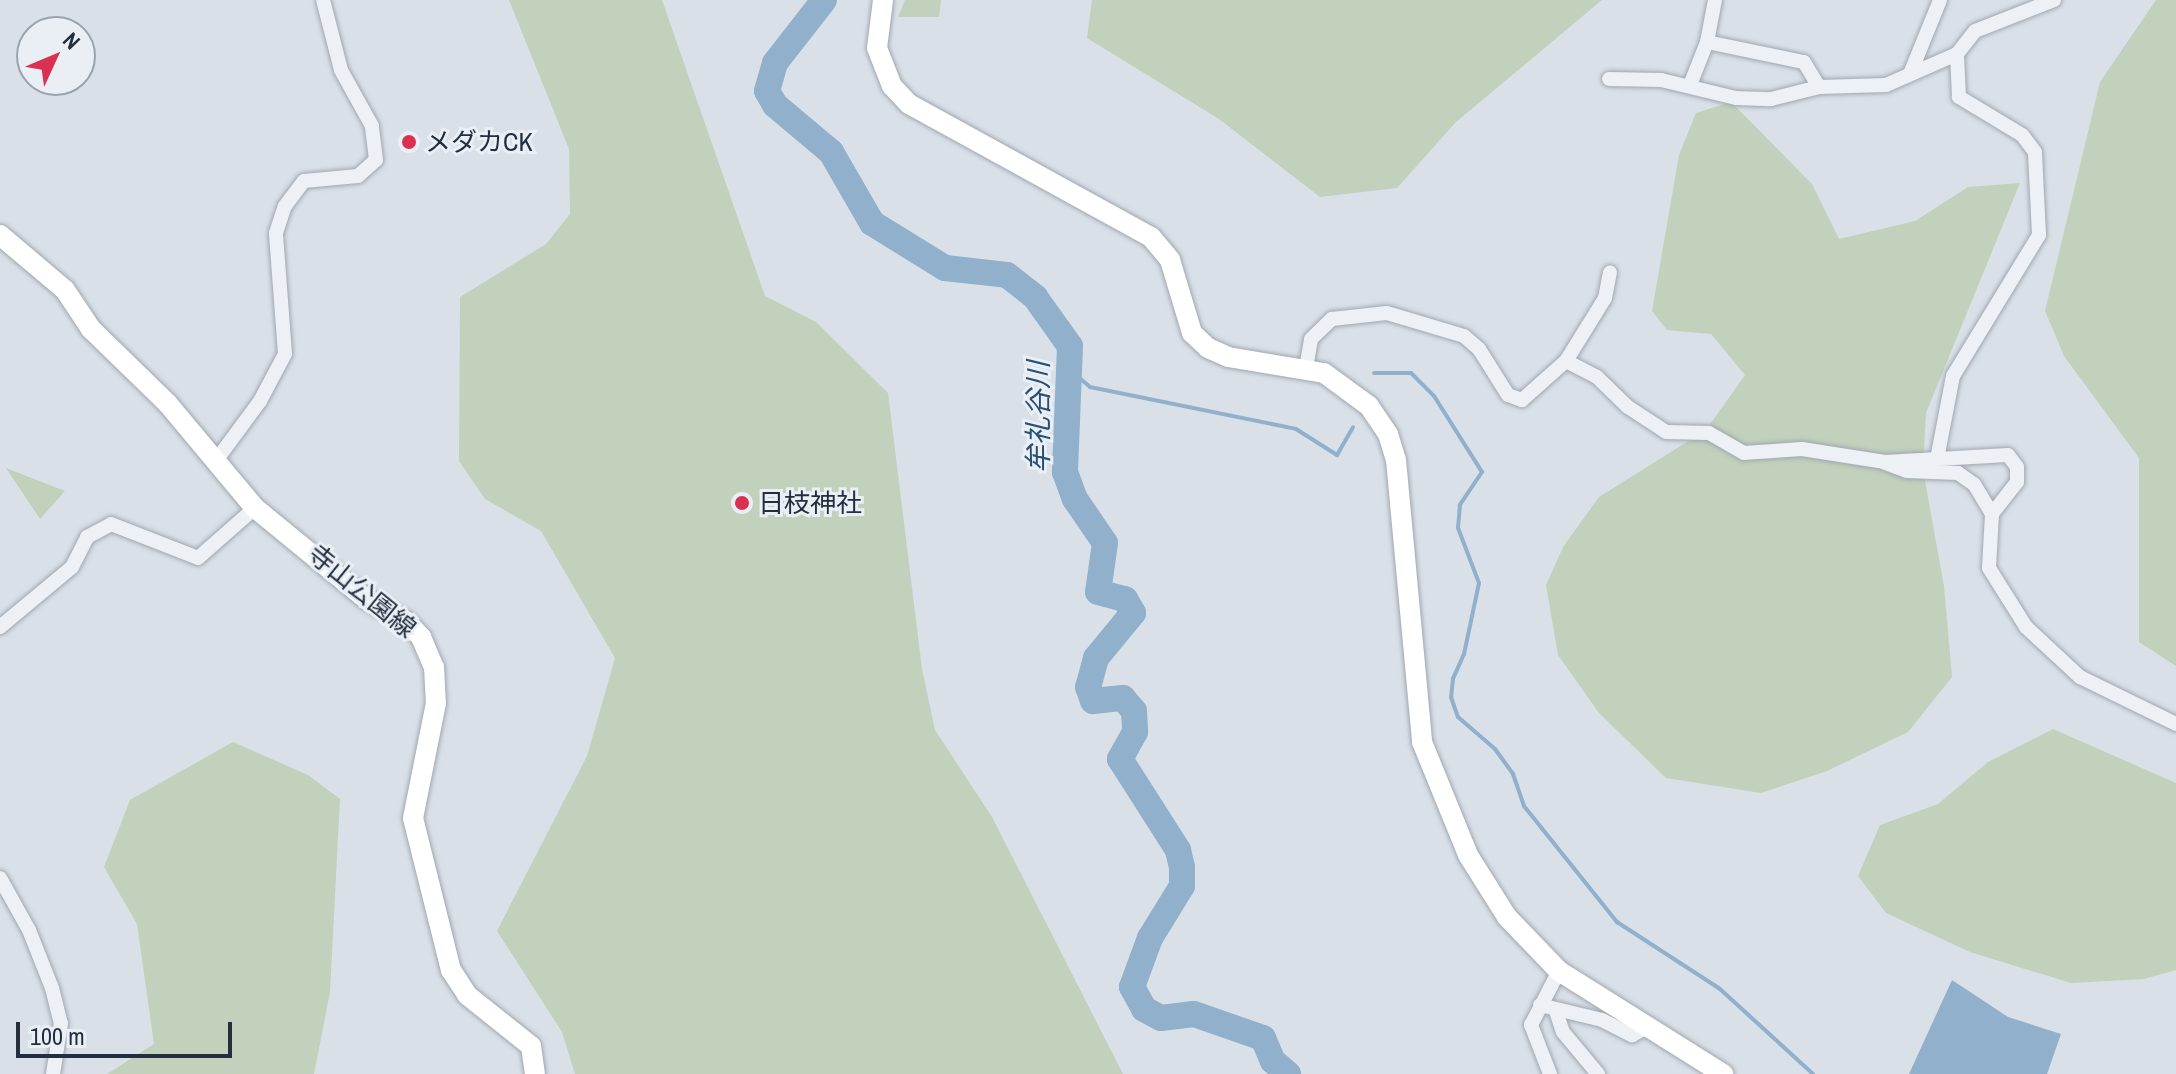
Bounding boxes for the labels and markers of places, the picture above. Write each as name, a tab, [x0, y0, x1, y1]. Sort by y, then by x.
place label: メダカCK	[425, 126, 533, 158]
marker: メダカCK	[400, 133, 418, 151]
place label: 日枝神社	[758, 487, 862, 519]
marker: 日枝神社	[733, 494, 751, 512]

